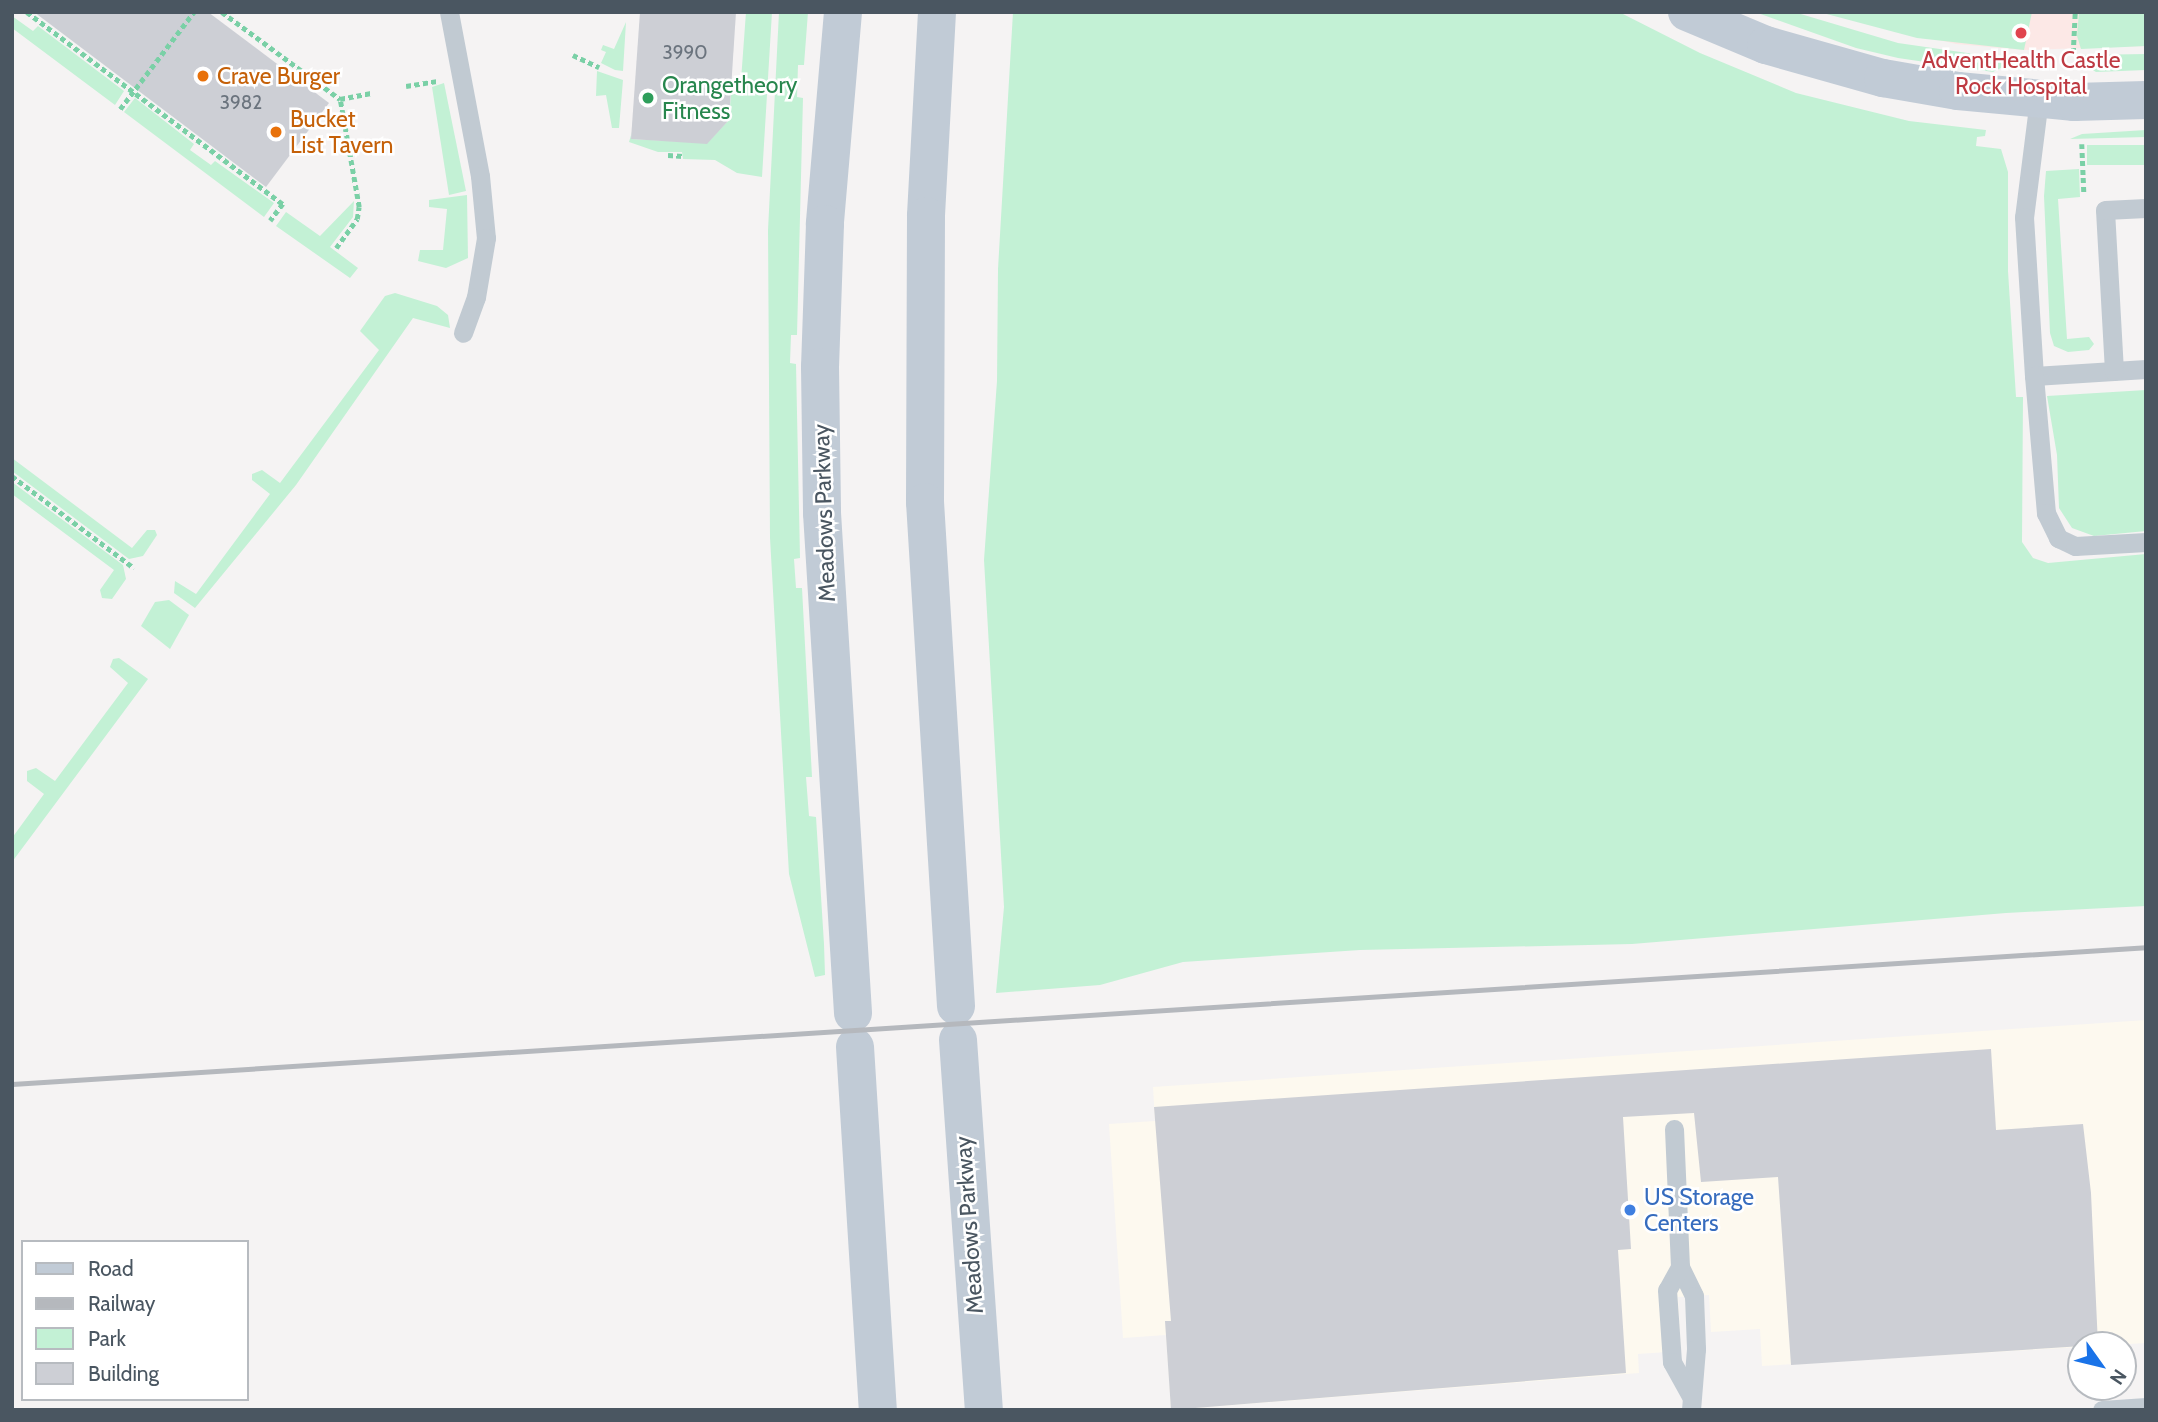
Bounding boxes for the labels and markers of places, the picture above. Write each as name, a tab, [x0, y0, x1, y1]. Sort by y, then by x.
marker: AdventHealth Castle Rock Hospital	[2011, 23, 2031, 43]
place label: AdventHealth Castle Rock Hospital	[1922, 46, 2120, 100]
place label: Crave Burger	[217, 62, 340, 90]
marker: Crave Burger	[195, 68, 211, 84]
place label: Orangetheory Fitness	[662, 71, 797, 125]
marker: Orangetheory Fitness	[640, 90, 656, 106]
place label: Bucket List Tavern	[290, 105, 393, 159]
marker: Bucket List Tavern	[268, 124, 284, 140]
place label: US Storage Centers	[1644, 1183, 1754, 1237]
marker: US Storage Centers	[1622, 1202, 1638, 1218]

